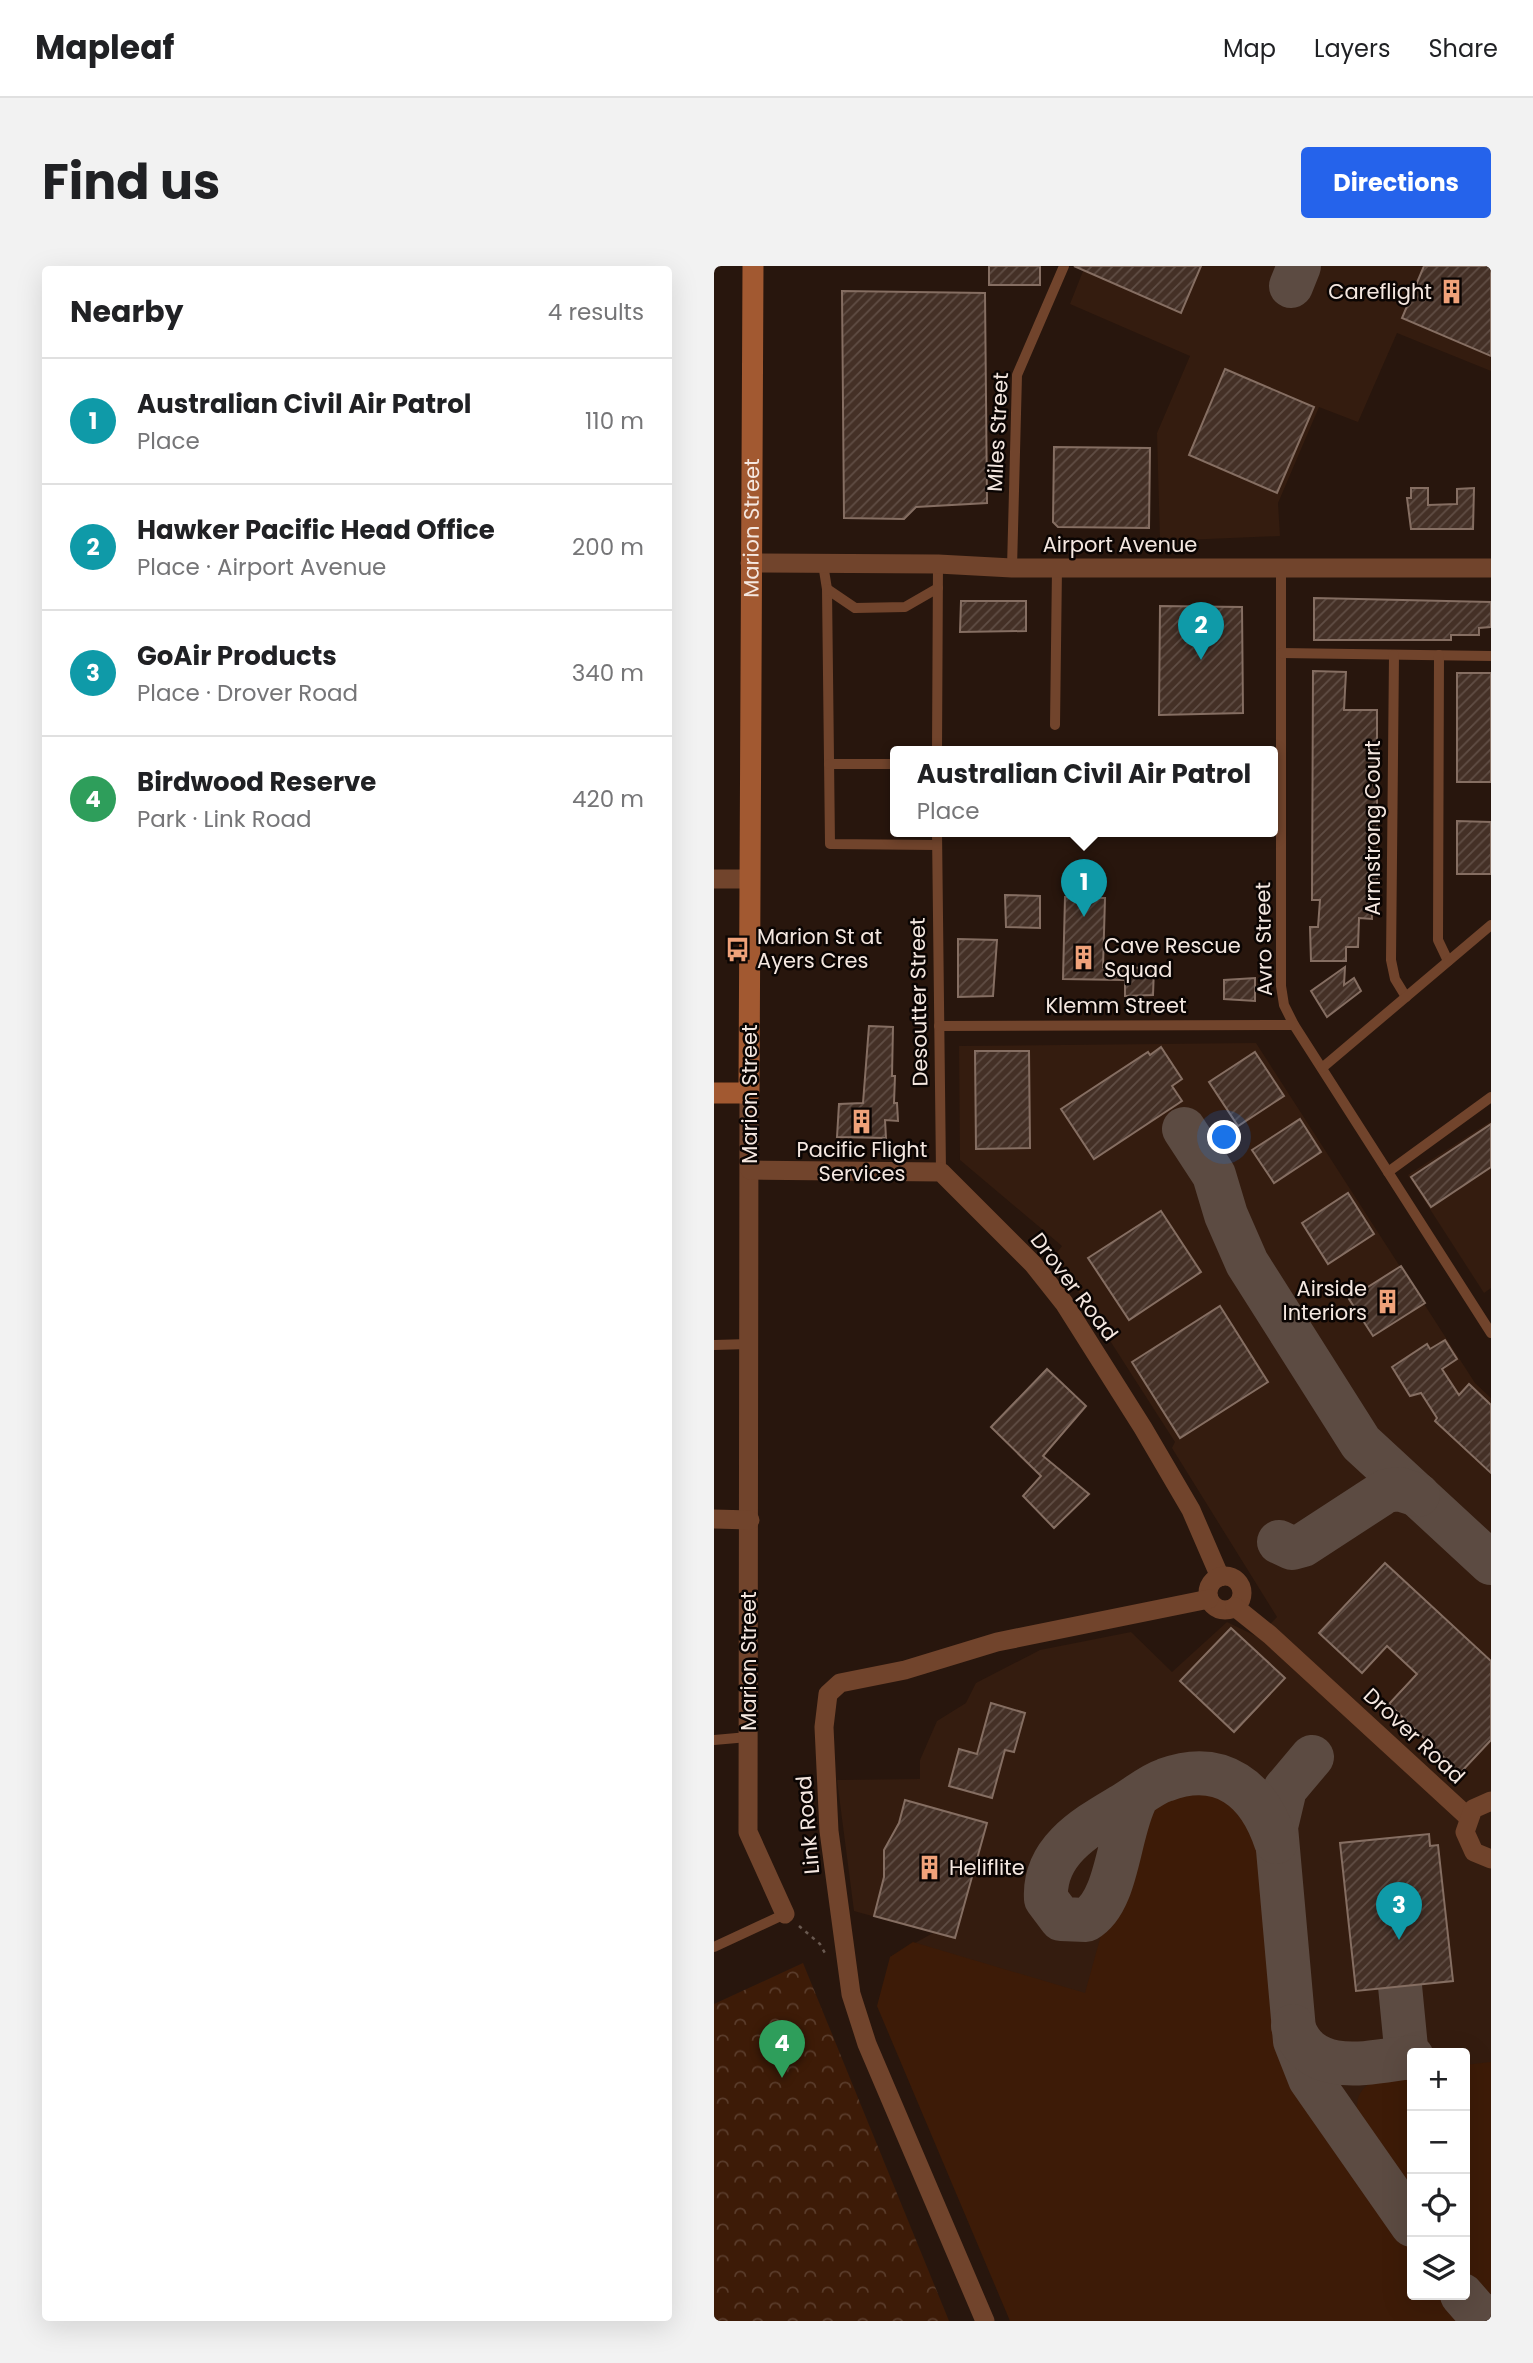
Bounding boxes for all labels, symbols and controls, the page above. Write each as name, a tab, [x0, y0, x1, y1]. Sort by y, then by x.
text: Mapleaf	[35, 24, 174, 71]
text: Map	[1223, 32, 1276, 65]
text: Layers	[1314, 32, 1390, 65]
text: Share	[1428, 32, 1498, 65]
button: Directions	[1301, 147, 1491, 218]
text: Find us	[42, 148, 220, 216]
place label: Careflight	[1328, 277, 1432, 306]
building icon: Careflight	[1438, 278, 1466, 306]
text: Nearby	[70, 290, 184, 333]
text: 4 results	[548, 296, 644, 328]
street label: Miles Street	[980, 372, 1015, 492]
text: Australian Civil Air Patrol	[137, 386, 471, 422]
text: 1	[89, 405, 97, 437]
text: 110 m	[585, 405, 644, 437]
text: Place	[137, 425, 200, 457]
street label: Marion Street	[736, 458, 766, 598]
text: Hawker Pacific Head Office	[137, 512, 495, 548]
street label: Airport Avenue	[1043, 530, 1197, 559]
text: 2	[86, 531, 100, 563]
text: 200 m	[572, 531, 644, 563]
text: Place · Airport Avenue	[137, 551, 386, 583]
pin: 2	[1178, 602, 1224, 660]
text: GoAir Products	[137, 638, 337, 674]
text: 3	[86, 657, 100, 689]
text: 340 m	[572, 657, 644, 689]
text: Place · Drover Road	[137, 677, 358, 709]
street label: Armstrong Court	[1358, 740, 1387, 916]
popup	[890, 746, 1278, 837]
text: Australian Civil Air Patrol	[917, 756, 1251, 792]
text: Birdwood Reserve	[137, 764, 376, 800]
text: 4	[85, 783, 101, 815]
text: 420 m	[572, 783, 644, 815]
text: Place	[917, 795, 980, 827]
text: Park · Link Road	[137, 803, 312, 835]
pin: 1	[1061, 859, 1107, 917]
street label: Avro Street	[1248, 882, 1279, 996]
street label: Desoutter Street	[903, 917, 934, 1087]
place label: Marion St at Ayers Cres	[757, 922, 882, 975]
place label: Cave Rescue Squad	[1104, 931, 1241, 984]
bus stop icon: Marion St at Ayers Cres	[723, 935, 751, 963]
building icon: Cave Rescue Squad	[1070, 944, 1098, 972]
street label: Klemm Street	[1045, 991, 1187, 1020]
street label: Marion Street	[735, 1024, 764, 1164]
building icon: Pacific Flight Services	[848, 1107, 876, 1135]
your location	[1207, 1120, 1241, 1154]
place label: Pacific Flight Services	[797, 1135, 927, 1188]
street label: Drover Road	[1024, 1226, 1125, 1347]
place label: Airside Interiors	[1282, 1274, 1367, 1327]
building icon: Airside Interiors	[1373, 1287, 1401, 1315]
street label: Marion Street	[734, 1591, 763, 1731]
street label: Drover Road	[1357, 1681, 1471, 1790]
street label: Link Road	[789, 1775, 826, 1875]
place label: Heliflite	[949, 1853, 1025, 1882]
building icon: Heliflite	[915, 1854, 943, 1882]
pin: 3	[1376, 1882, 1422, 1940]
pin: 4	[759, 2020, 805, 2078]
map controls	[1407, 2048, 1470, 2300]
button: +	[1407, 2048, 1470, 2111]
button: −	[1407, 2111, 1470, 2174]
button: locate	[1407, 2174, 1470, 2237]
button: layers	[1407, 2237, 1470, 2300]

